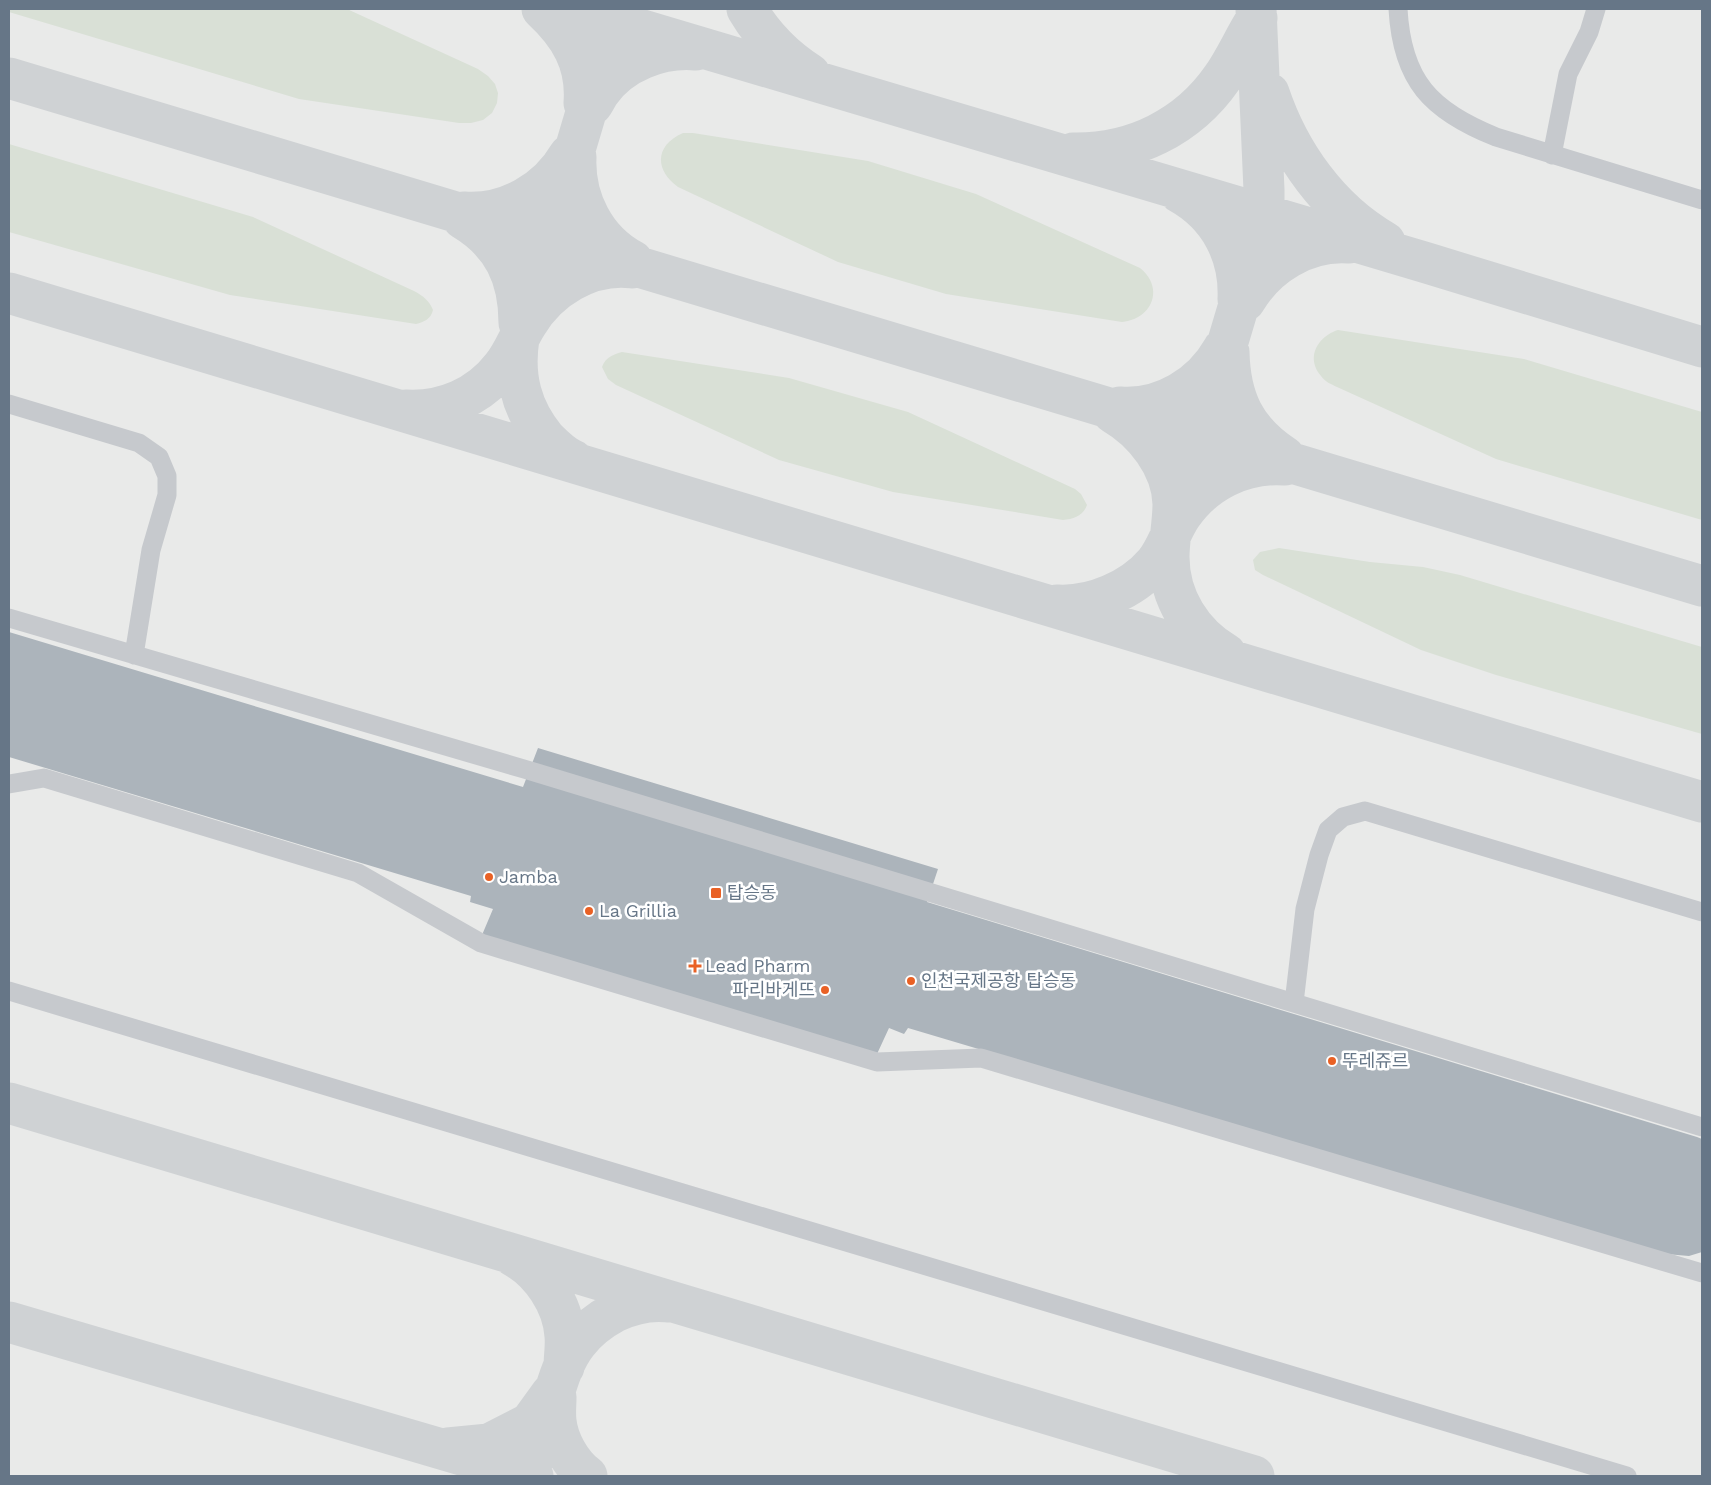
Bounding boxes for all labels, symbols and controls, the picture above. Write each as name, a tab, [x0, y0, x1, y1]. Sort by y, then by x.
place label: Jamba	[499, 866, 558, 887]
marker: Jamba	[483, 871, 495, 883]
place label: 탑승동	[727, 882, 777, 903]
marker: 탑승동	[709, 886, 723, 900]
place label: La Grillia	[599, 900, 677, 921]
marker: La Grillia	[583, 905, 595, 917]
place label: Lead Pharm	[705, 955, 810, 976]
marker: Lead Pharm	[689, 960, 701, 972]
place label: 인천국제공항 탑승동	[921, 970, 1076, 991]
marker: 인천국제공항 탑승동	[905, 975, 917, 987]
place label: 파리바게뜨	[732, 979, 815, 1000]
marker: 파리바게뜨	[819, 984, 831, 996]
place label: 뚜레쥬르	[1342, 1050, 1408, 1071]
marker: 뚜레쥬르	[1326, 1055, 1338, 1067]

